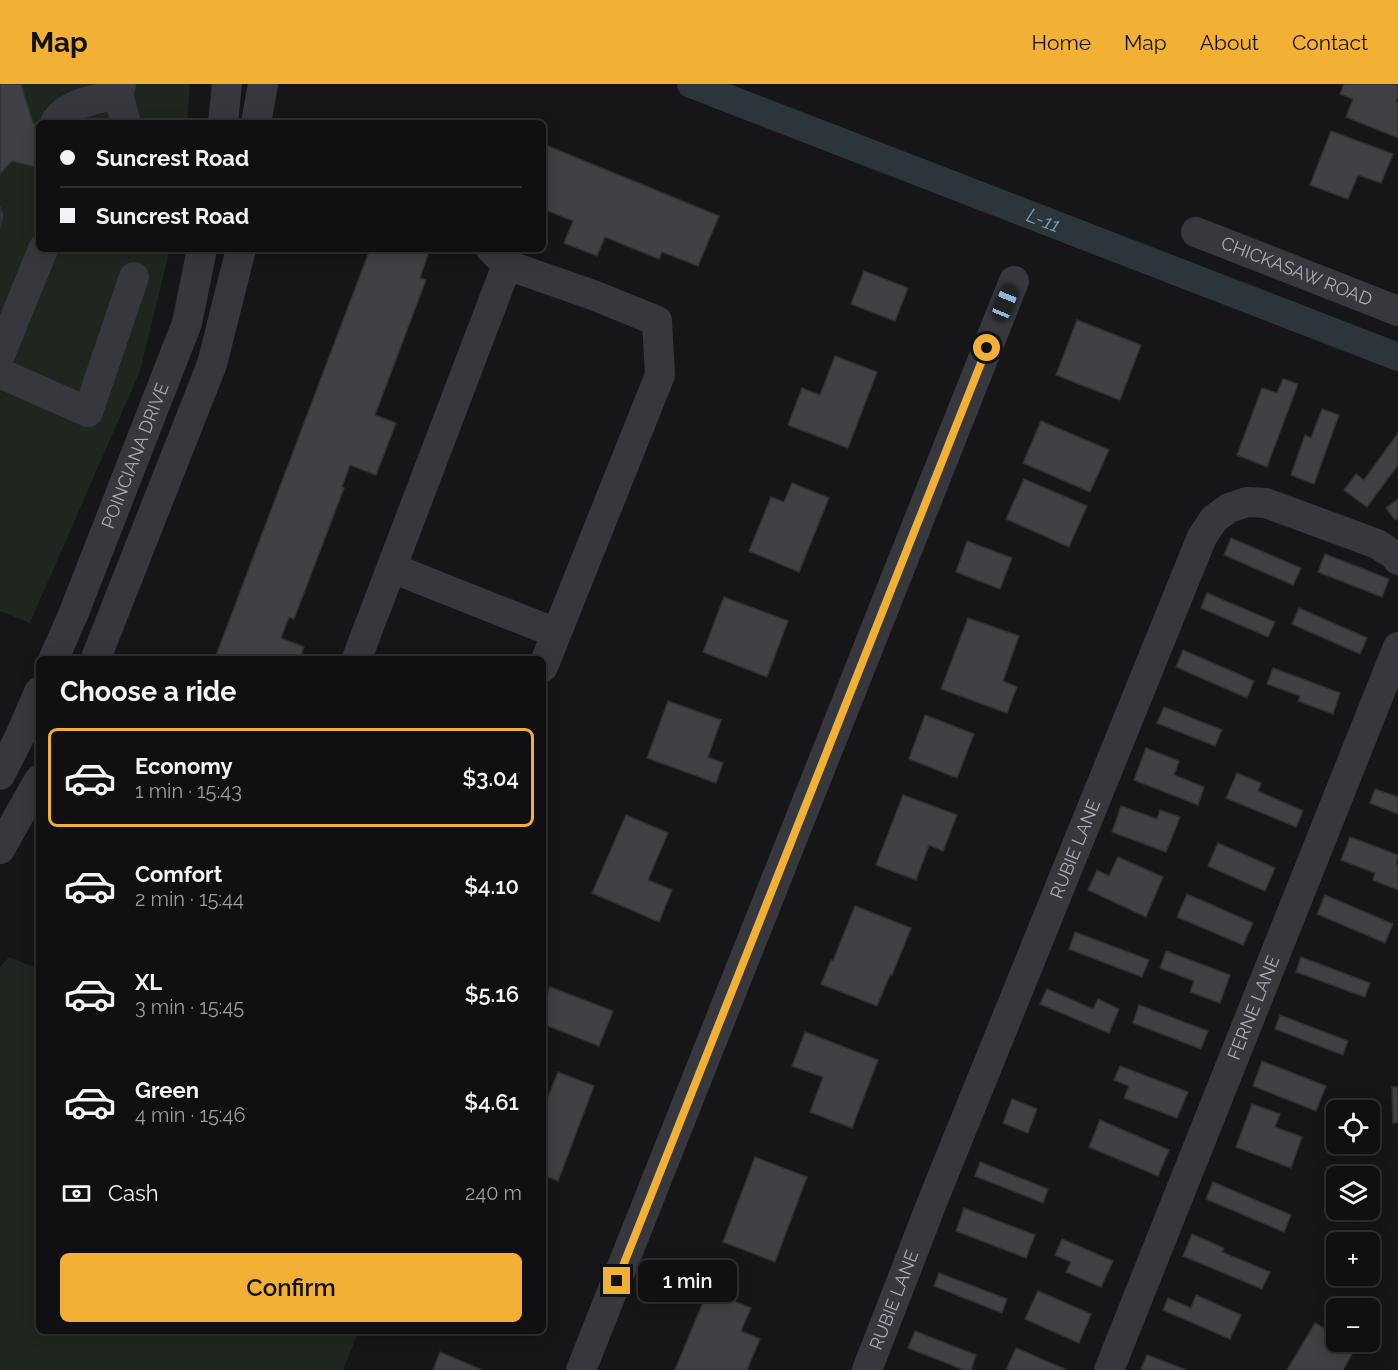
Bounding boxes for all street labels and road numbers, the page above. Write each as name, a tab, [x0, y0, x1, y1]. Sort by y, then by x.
street label: CHICKASAW ROAD	[1218, 232, 1375, 310]
street label: POINCIANA DRIVE	[97, 380, 173, 531]
street label: RUBIE LANE	[1045, 796, 1104, 902]
street label: FERNE LANE	[1223, 953, 1284, 1063]
street label: RUBIE LANE	[865, 1247, 923, 1353]

